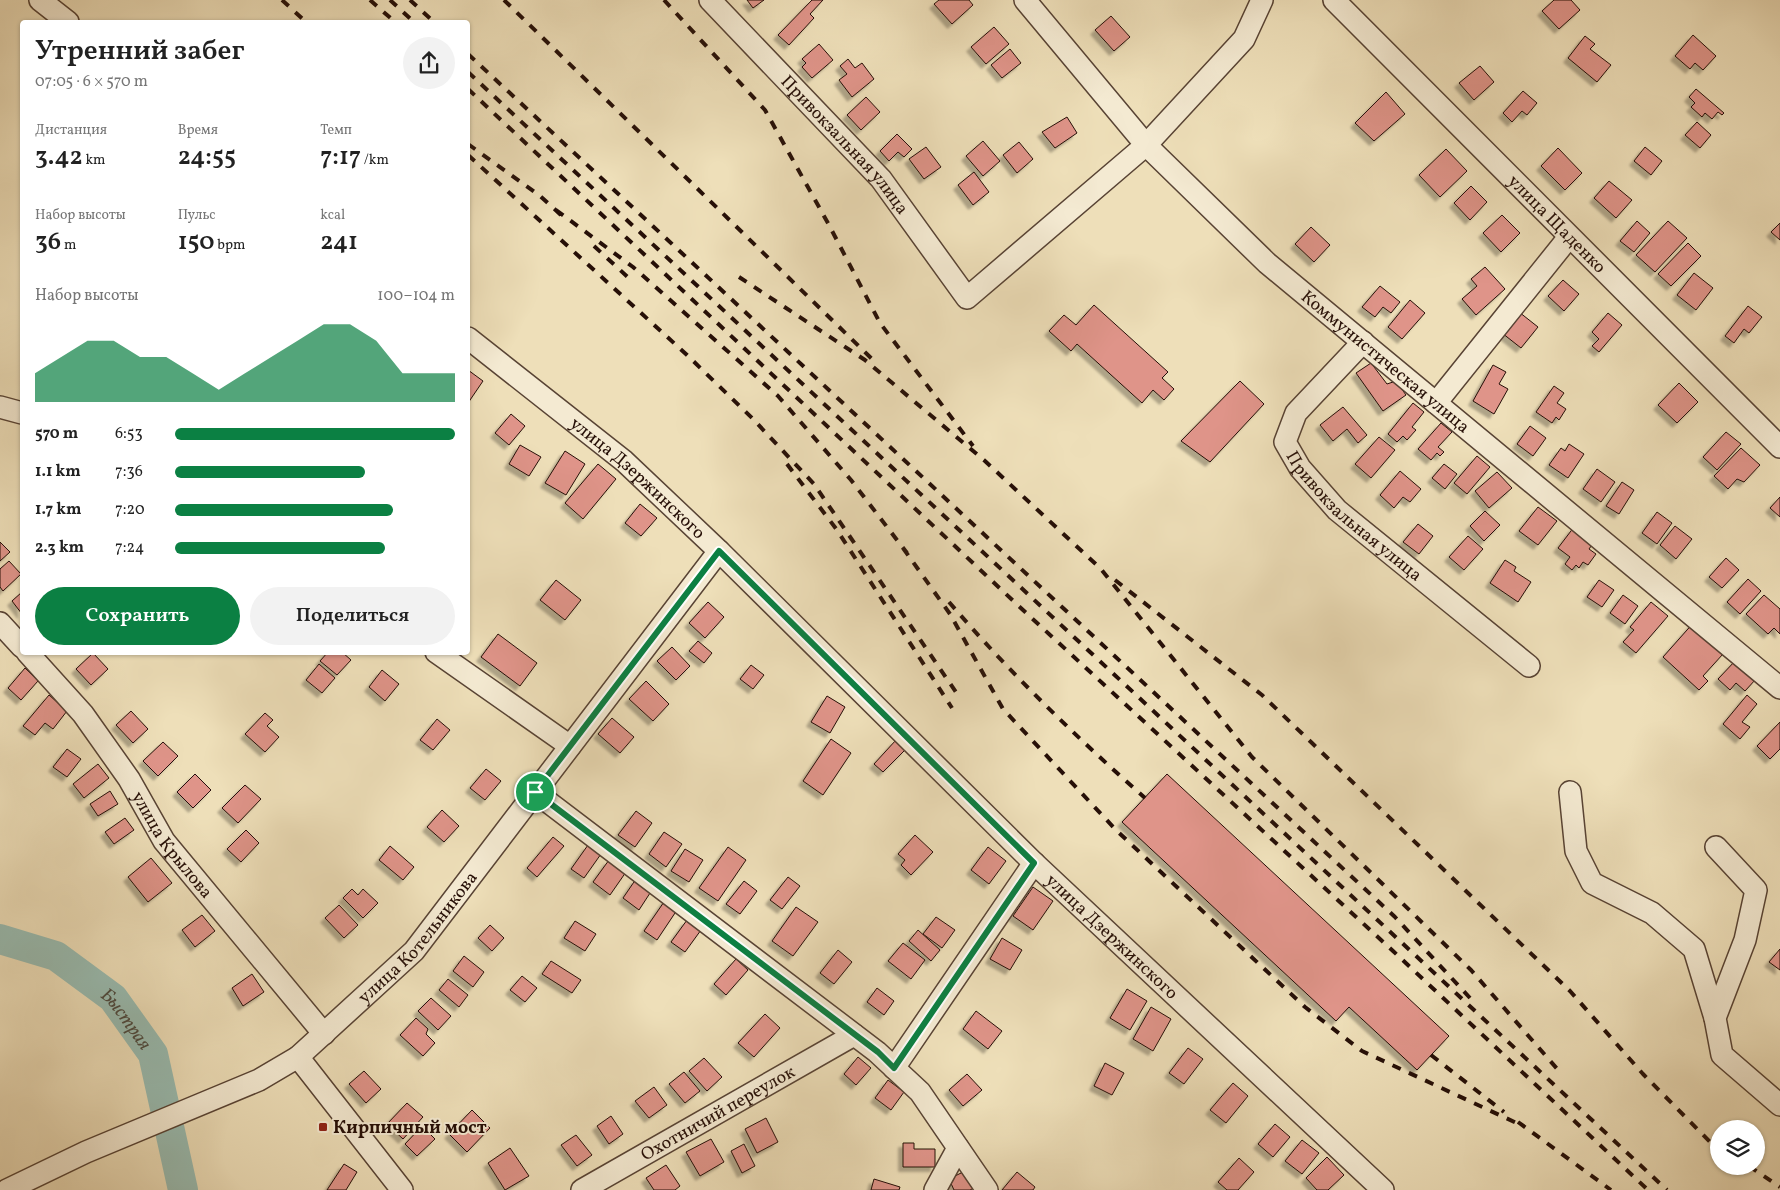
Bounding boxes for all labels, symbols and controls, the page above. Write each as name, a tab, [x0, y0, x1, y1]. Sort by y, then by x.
text: Утренний забег	[35, 32, 244, 71]
button: share	[403, 37, 455, 89]
street label: Привокзальная улица	[774, 70, 914, 220]
text: 07:05 · 6 × 570 m	[35, 71, 148, 93]
text: Дистанция	[35, 121, 107, 140]
text: Время	[178, 121, 218, 140]
text: Темп	[320, 121, 352, 140]
text: 3.42	[35, 140, 83, 175]
text: 24:55	[178, 140, 236, 175]
text: 7:17	[320, 140, 361, 175]
text: km	[83, 151, 105, 170]
text: /km	[361, 151, 389, 170]
street label: улица Щаденко	[1501, 170, 1611, 280]
text: Набор высоты	[35, 206, 126, 225]
text: Пульс	[178, 206, 215, 225]
text: kcal	[320, 206, 345, 225]
text: 36	[35, 225, 61, 260]
text: 150	[178, 225, 215, 260]
text: 241	[320, 225, 358, 260]
text: m	[61, 236, 76, 255]
text: bpm	[215, 236, 245, 255]
text: Набор высоты	[35, 285, 139, 307]
text: 100–104 m	[377, 285, 455, 307]
street label: Коммунистическая улица	[1295, 285, 1475, 440]
street label: улица Дзержинского	[564, 412, 710, 546]
text: 570 m	[35, 423, 78, 445]
text: 6:53	[115, 423, 143, 445]
street label: Привокзальная улица	[1279, 447, 1427, 588]
text: 1.1 km	[35, 461, 81, 483]
text: 7:36	[115, 461, 143, 483]
text: 1.7 km	[35, 499, 82, 521]
text: 7:20	[115, 499, 145, 521]
text: 2.3 km	[35, 537, 84, 559]
text: 7:24	[115, 537, 144, 559]
button: Сохранить	[35, 587, 240, 645]
button: Поделиться	[250, 587, 455, 645]
pin	[514, 771, 556, 813]
icon: arrive	[521, 778, 549, 806]
street label: улица Крылова	[124, 787, 218, 905]
street label: улица Котельникова	[353, 867, 484, 1010]
street label: улица Дзержинского	[1039, 869, 1183, 1006]
water label: Быстрая	[95, 983, 157, 1056]
street label: Охотничий переулок	[637, 1060, 800, 1168]
place label: Кирпичный мост	[333, 1116, 487, 1141]
map controls	[1710, 1120, 1765, 1175]
button: layers	[1710, 1120, 1765, 1175]
marker: Кирпичный мост	[317, 1121, 329, 1133]

